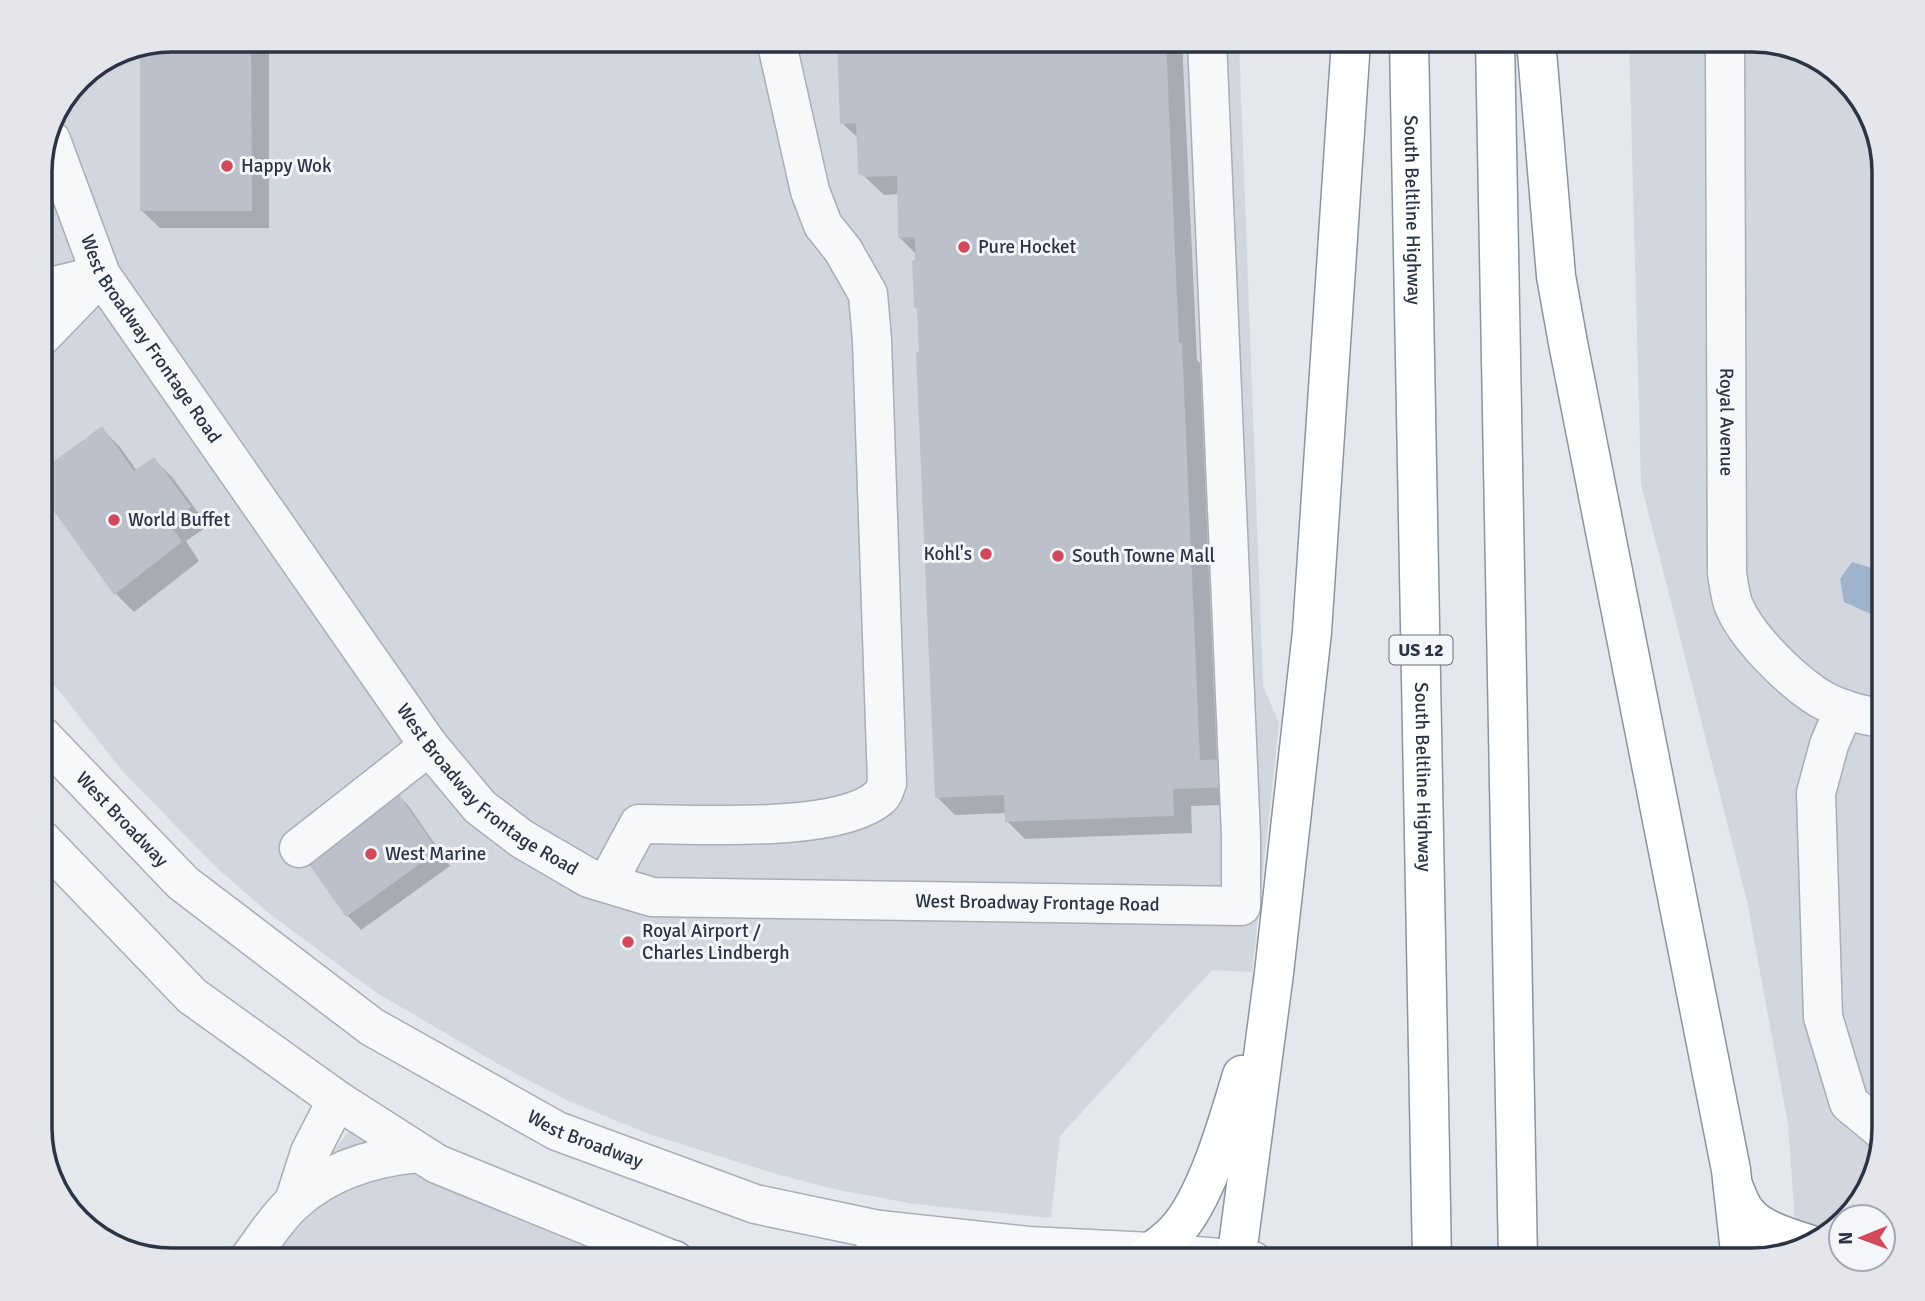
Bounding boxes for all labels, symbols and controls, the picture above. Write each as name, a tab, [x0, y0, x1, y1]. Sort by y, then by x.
street label: South Beltline Highway	[1398, 115, 1426, 305]
place label: Happy Wok	[241, 154, 332, 178]
marker: Happy Wok	[219, 158, 235, 174]
street label: West Broadway Frontage Road	[75, 231, 226, 448]
place label: Pure Hocket	[978, 235, 1077, 259]
marker: Pure Hocket	[956, 239, 972, 255]
street label: Royal Avenue	[1714, 368, 1739, 476]
place label: World Buffet	[128, 508, 230, 532]
marker: World Buffet	[106, 512, 122, 528]
place label: Kohl's	[924, 542, 972, 566]
place label: South Towne Mall	[1072, 544, 1215, 568]
marker: Kohl's	[978, 546, 994, 562]
marker: South Towne Mall	[1050, 548, 1066, 564]
road number: US 12	[1390, 636, 1452, 664]
street label: South Beltline Highway	[1409, 682, 1437, 872]
street label: West Broadway Frontage Road	[391, 699, 583, 881]
street label: West Broadway	[71, 767, 173, 872]
place label: West Marine	[385, 842, 486, 866]
marker: West Marine	[363, 846, 379, 862]
street label: West Broadway Frontage Road	[915, 889, 1160, 917]
place label: Royal Airport / Charles Lindbergh	[642, 919, 790, 965]
marker: Royal Airport / Charles Lindbergh	[620, 934, 636, 950]
street label: West Broadway	[523, 1105, 646, 1174]
north arrow	[1827, 1203, 1897, 1273]
text: N	[1834, 1231, 1858, 1245]

